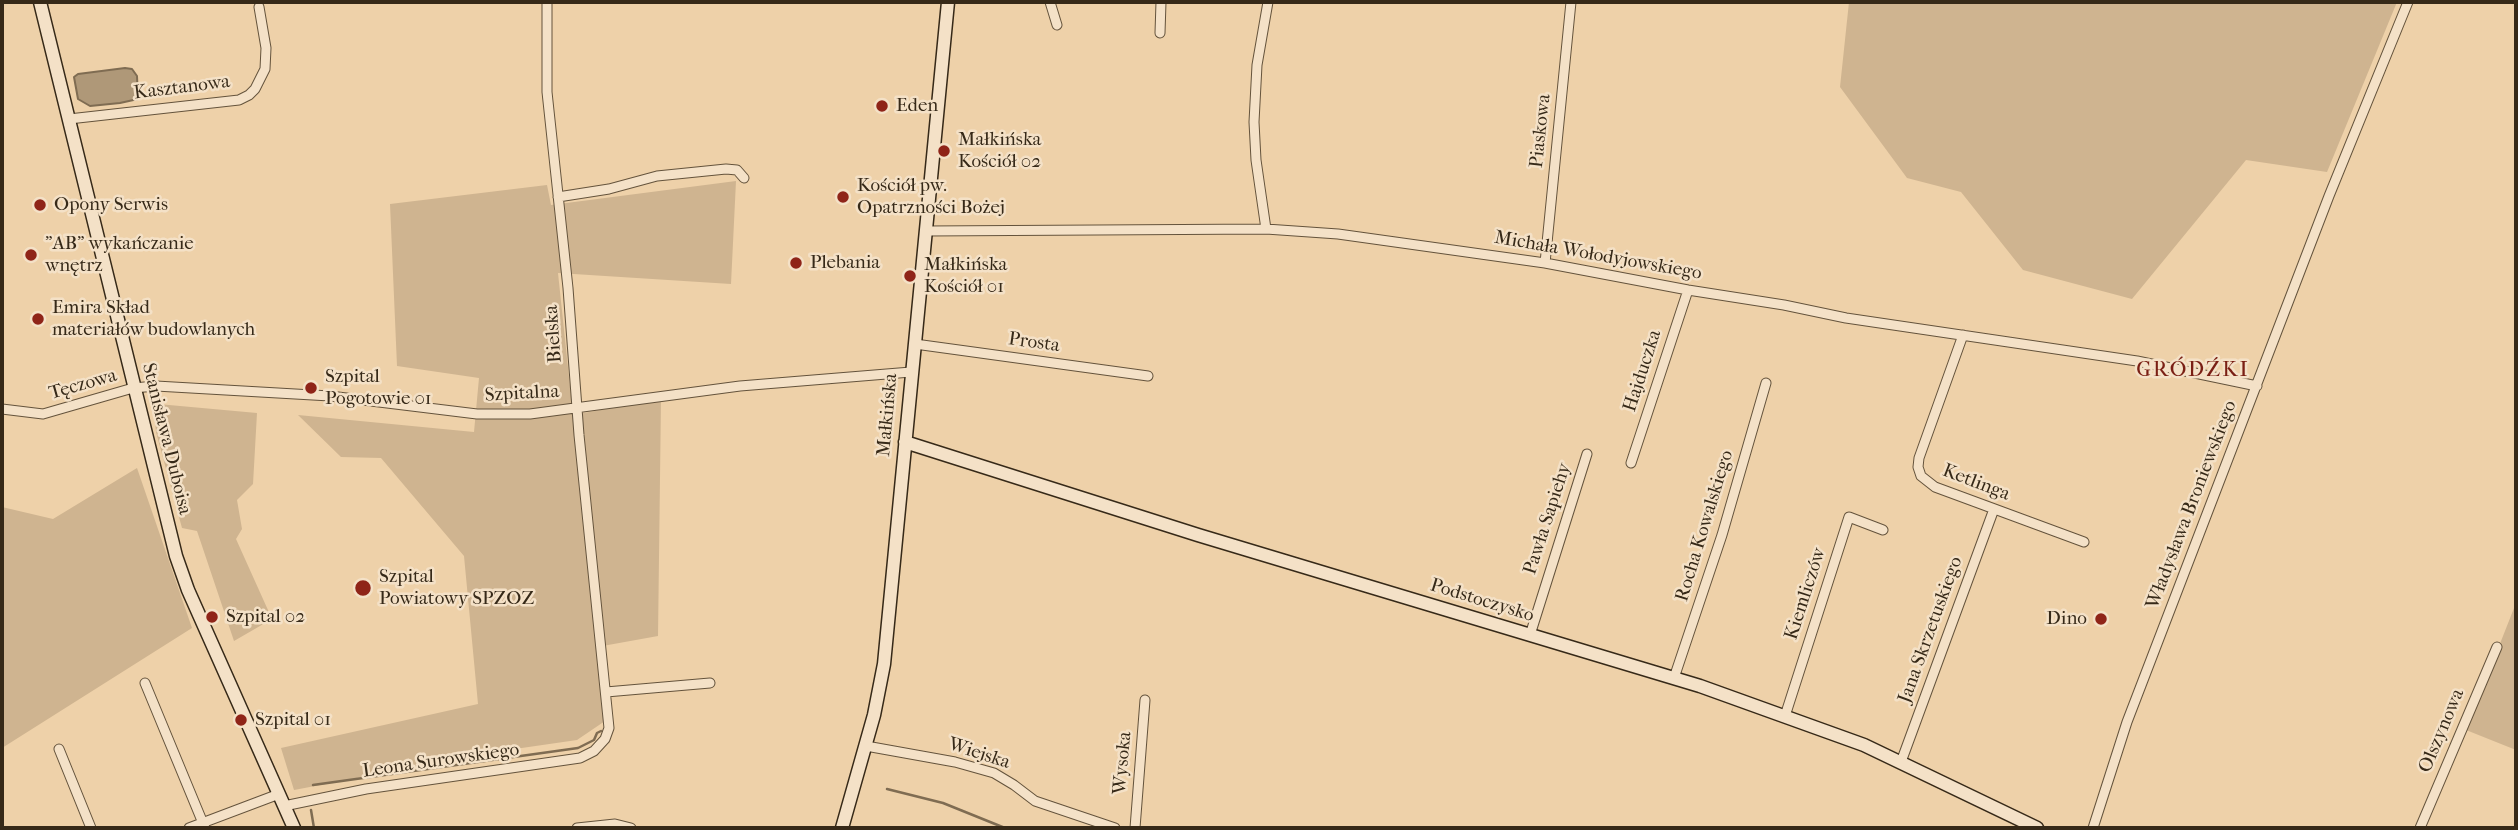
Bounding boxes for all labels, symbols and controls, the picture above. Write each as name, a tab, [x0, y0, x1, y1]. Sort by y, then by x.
street label: Kasztanowa	[133, 71, 231, 105]
street label: Piaskowa	[1526, 93, 1556, 169]
place label: Eden	[896, 95, 938, 117]
marker: Eden	[874, 98, 890, 114]
place label: Małkińska Kościół 02	[958, 129, 1041, 173]
marker: Małkińska Kościół 02	[936, 143, 952, 159]
place label: Kościół pw. Opatrzności Bożej	[857, 175, 1005, 219]
marker: Kościół pw. Opatrzności Bożej	[835, 189, 851, 205]
place label: Opony Serwis	[54, 194, 168, 216]
marker: Opony Serwis	[32, 197, 48, 213]
street label: Michała Wołodyjowskiego	[1493, 227, 1703, 285]
place label: "AB" wykańczanie wnętrz	[45, 233, 194, 277]
marker: "AB" wykańczanie wnętrz	[23, 247, 39, 263]
place label: Plebania	[810, 252, 880, 274]
place label: Małkińska Kościół 01	[924, 254, 1007, 298]
marker: Plebania	[788, 255, 804, 271]
marker: Małkińska Kościół 01	[902, 268, 918, 284]
place label: Emira Skład materiałów budowlanych	[52, 297, 255, 341]
street label: Bielska	[541, 304, 567, 364]
marker: Emira Skład materiałów budowlanych	[30, 311, 46, 327]
street label: Hajduczka	[1619, 327, 1667, 415]
street label: Prosta	[1007, 328, 1061, 358]
district label: GRÓDŹKI	[2137, 358, 2249, 384]
street label: Stanisława Duboisa	[136, 361, 196, 517]
street label: Tęczowa	[47, 364, 119, 406]
place label: Szpital Pogotowie 01	[325, 366, 432, 410]
street label: Małkińska	[873, 372, 903, 458]
marker: Szpital Pogotowie 01	[303, 380, 319, 396]
street label: Szpitalna	[484, 381, 560, 407]
street label: Władysława Broniewskiego	[2142, 398, 2242, 612]
street label: Rocha Kowalskiego	[1671, 448, 1739, 604]
street label: Ketlinga	[1939, 460, 2013, 506]
street label: Pawła Sapiehy	[1519, 461, 1577, 577]
street label: Kiemliczów	[1780, 545, 1832, 643]
street label: Jana Skrzetuskiego	[1894, 554, 1968, 706]
place label: Szpital Powiatowy SPZOZ	[379, 566, 534, 610]
street label: Podstoczysko	[1427, 574, 1537, 628]
marker: Szpital Powiatowy SPZOZ	[353, 578, 373, 598]
place label: Szpital 02	[226, 606, 305, 628]
place label: Dino	[2046, 608, 2087, 630]
marker: Szpital 02	[204, 609, 220, 625]
marker: Dino	[2093, 611, 2109, 627]
street label: Olszynowa	[2414, 686, 2470, 776]
place label: Szpital 01	[255, 709, 331, 731]
marker: Szpital 01	[233, 712, 249, 728]
street label: Wysoka	[1109, 730, 1137, 796]
street label: Wiejska	[945, 733, 1013, 775]
street label: Leona Surowskiego	[361, 739, 521, 783]

